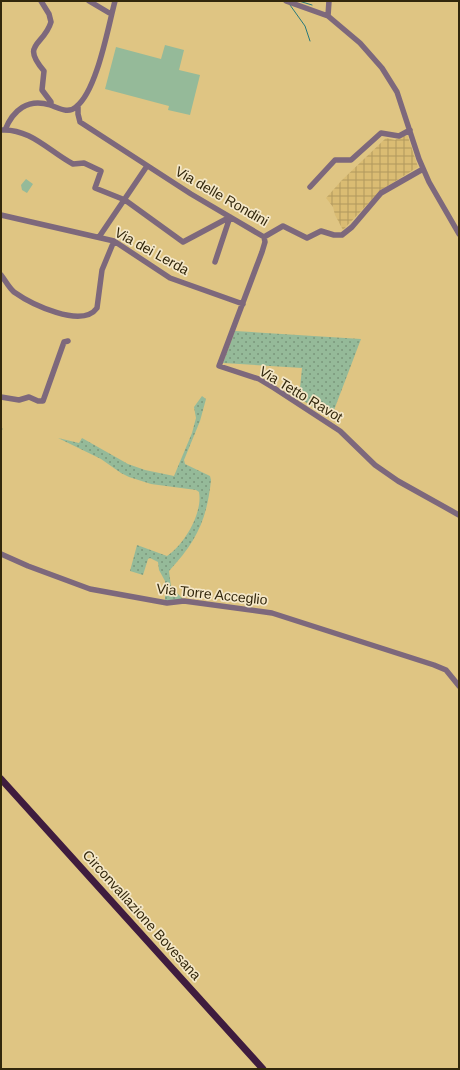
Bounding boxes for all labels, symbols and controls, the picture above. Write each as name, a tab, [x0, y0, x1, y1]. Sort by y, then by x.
street label: Via delle Rondini	[173, 163, 271, 229]
street label: Via dei Lerda	[112, 224, 192, 278]
street label: Via Tetto Ravot	[256, 363, 346, 425]
street label: Via Torre Acceglio	[156, 580, 269, 608]
street label: Circonvallazione Bovesana	[80, 847, 205, 983]

